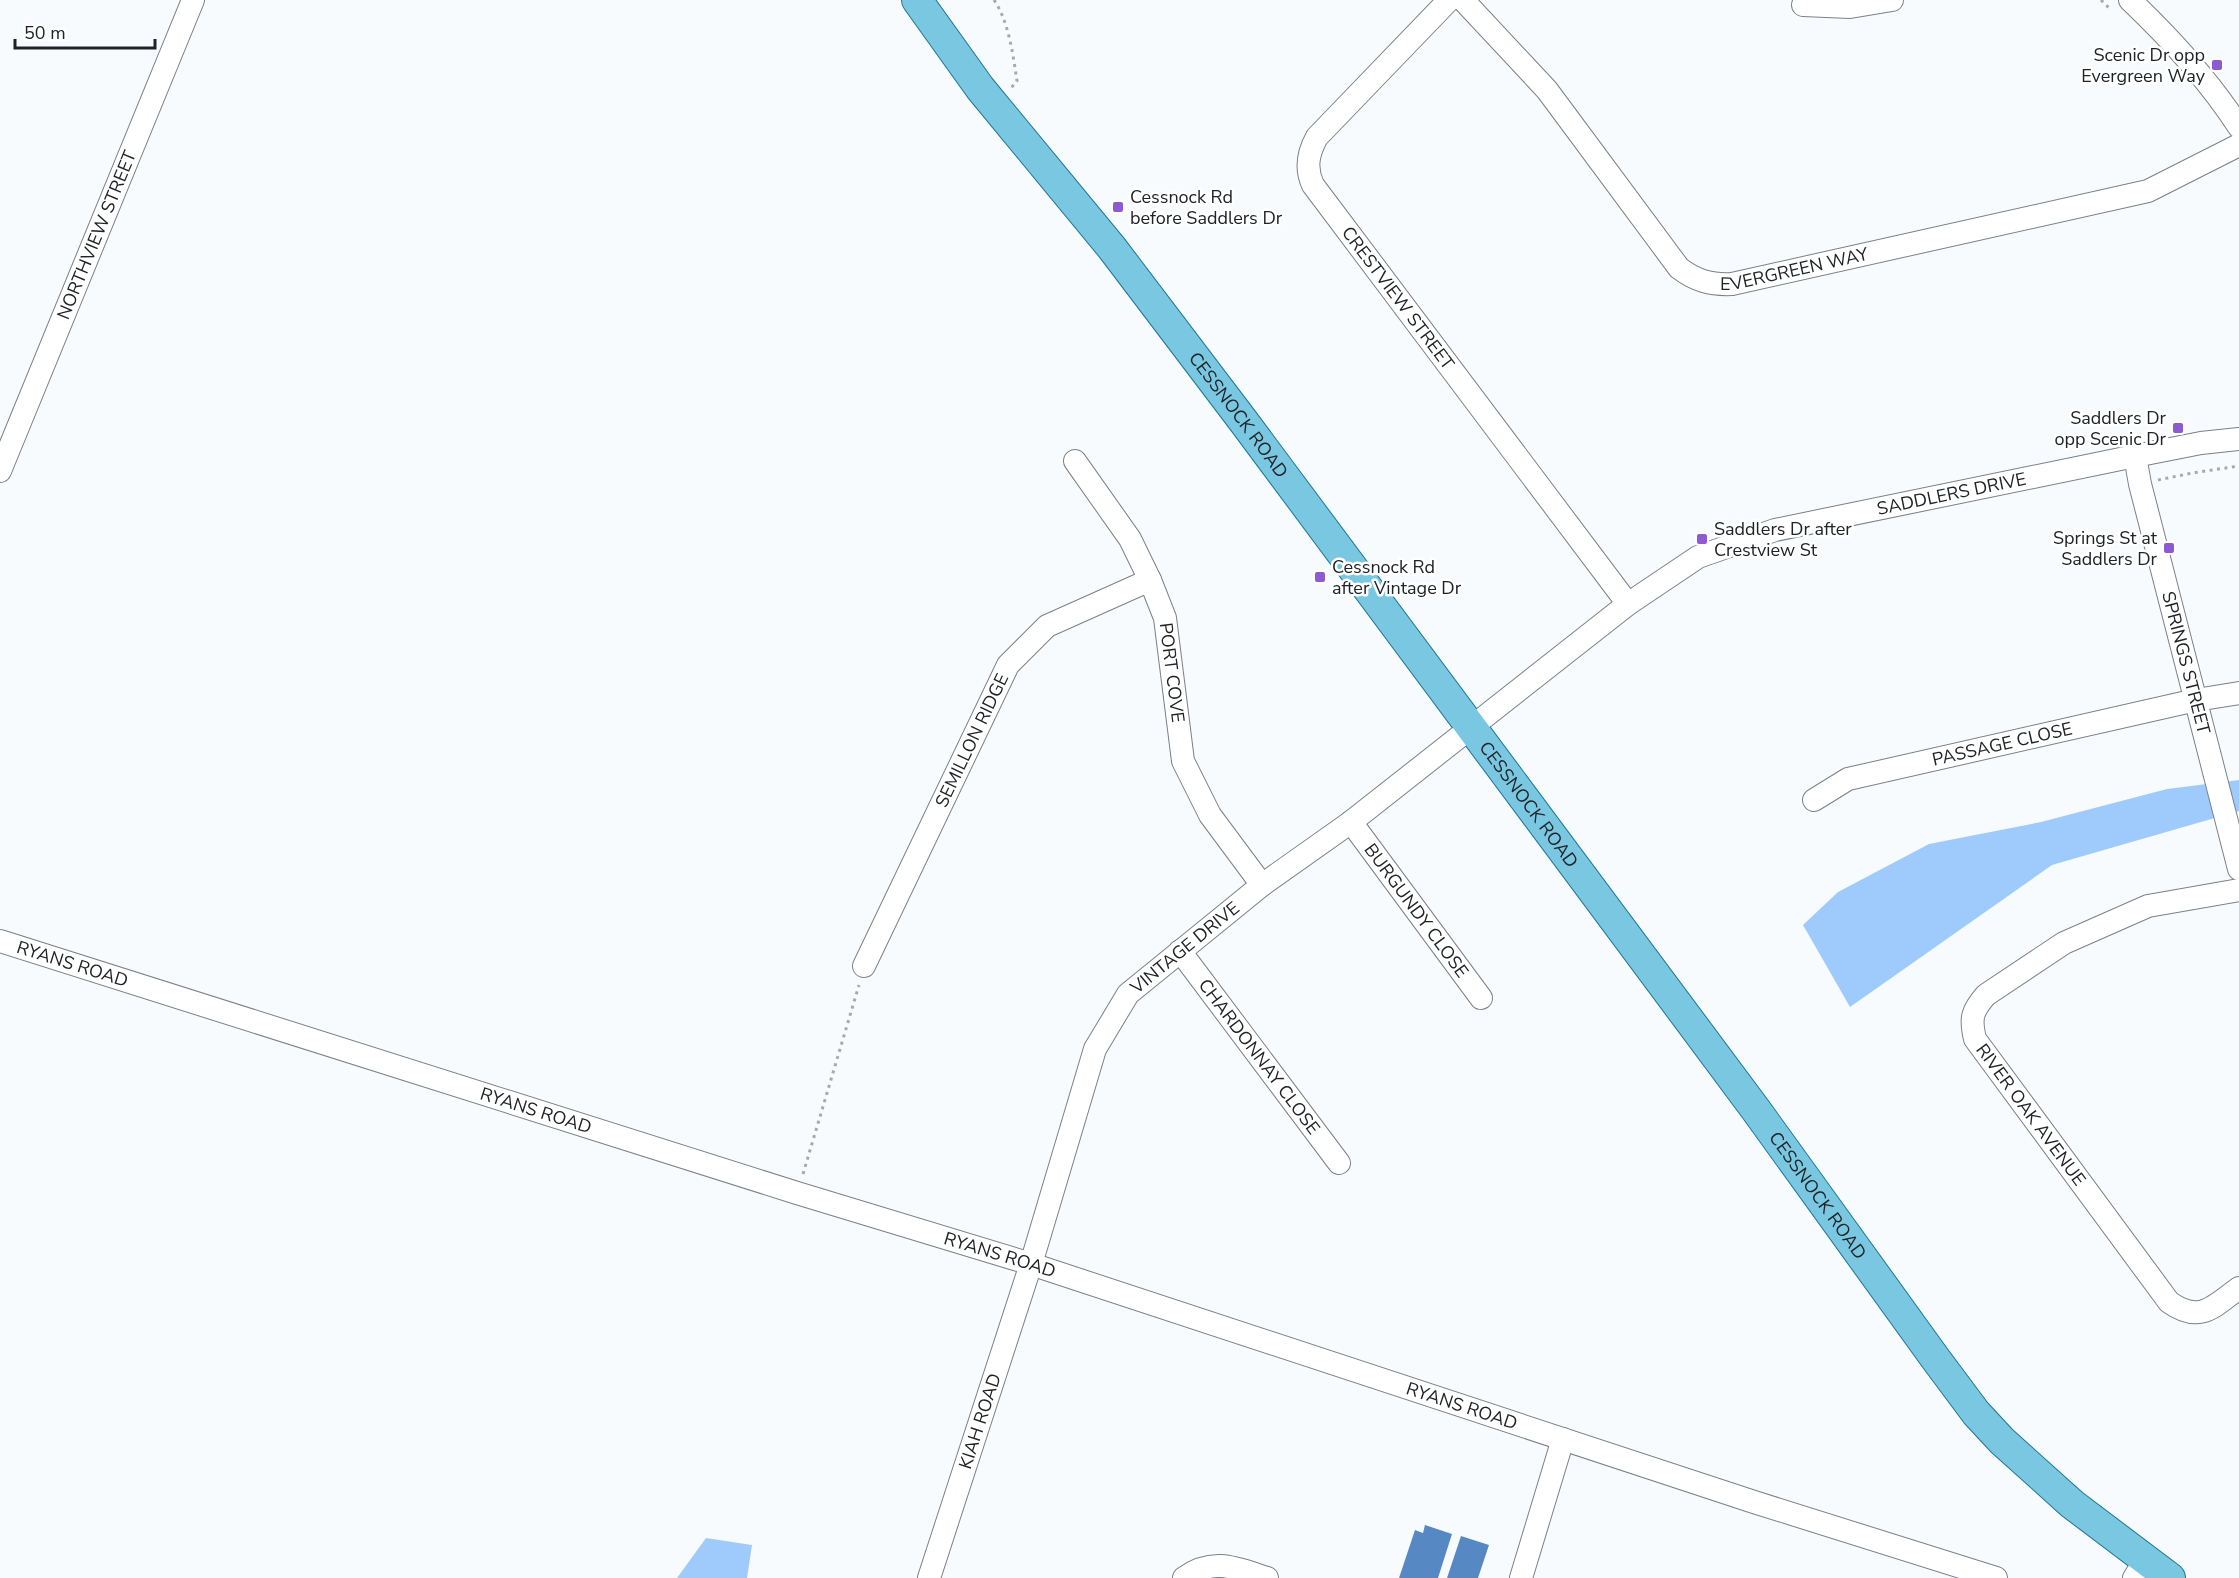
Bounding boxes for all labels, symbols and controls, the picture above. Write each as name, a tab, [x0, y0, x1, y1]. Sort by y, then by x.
scale bar	[15, 12, 154, 50]
text: 50 m	[24, 21, 66, 45]
place label: Scenic Dr opp Evergreen Way	[2081, 43, 2206, 88]
marker: Scenic Dr opp Evergreen Way	[2210, 58, 2224, 72]
street label: NORTHVIEW STREET	[51, 147, 142, 323]
place label: Cessnock Rd before Saddlers Dr	[1130, 185, 1283, 230]
marker: Cessnock Rd before Saddlers Dr	[1111, 200, 1125, 214]
street label: CRESTVIEW STREET	[1336, 222, 1460, 375]
street label: EVERGREEN WAY	[1720, 242, 1871, 296]
street label: CESSNOCK ROAD	[1183, 347, 1294, 483]
place label: Saddlers Dr opp Scenic Dr	[2054, 406, 2167, 451]
marker: Saddlers Dr opp Scenic Dr	[2171, 421, 2185, 435]
street label: SADDLERS DRIVE	[1875, 467, 2028, 521]
place label: Saddlers Dr after Crestview St	[1714, 517, 1852, 562]
place label: Springs St at Saddlers Dr	[2053, 526, 2158, 571]
marker: Saddlers Dr after Crestview St	[1695, 532, 1709, 546]
marker: Springs St at Saddlers Dr	[2162, 541, 2176, 555]
place label: Cessnock Rd after Vintage Dr	[1332, 555, 1462, 600]
marker: Cessnock Rd after Vintage Dr	[1313, 570, 1327, 584]
street label: SPRINGS STREET	[2156, 589, 2216, 737]
street label: PORT COVE	[1154, 621, 1190, 724]
street label: SEMILLON RIDGE	[930, 670, 1014, 811]
street label: PASSAGE CLOSE	[1930, 716, 2075, 772]
street label: CESSNOCK ROAD	[1474, 737, 1584, 873]
street label: BURGUNDY CLOSE	[1359, 838, 1474, 982]
street label: VINTAGE DRIVE	[1125, 896, 1244, 1000]
street label: RYANS ROAD	[14, 935, 131, 993]
street label: CHARDONNAY CLOSE	[1193, 974, 1325, 1139]
street label: RIVER OAK AVENUE	[1970, 1039, 2091, 1190]
street label: RYANS ROAD	[477, 1082, 595, 1139]
street label: CESSNOCK ROAD	[1764, 1127, 1872, 1264]
street label: RYANS ROAD	[941, 1226, 1059, 1283]
street label: KIAH ROAD	[953, 1370, 1007, 1472]
street label: RYANS ROAD	[1403, 1376, 1521, 1435]

